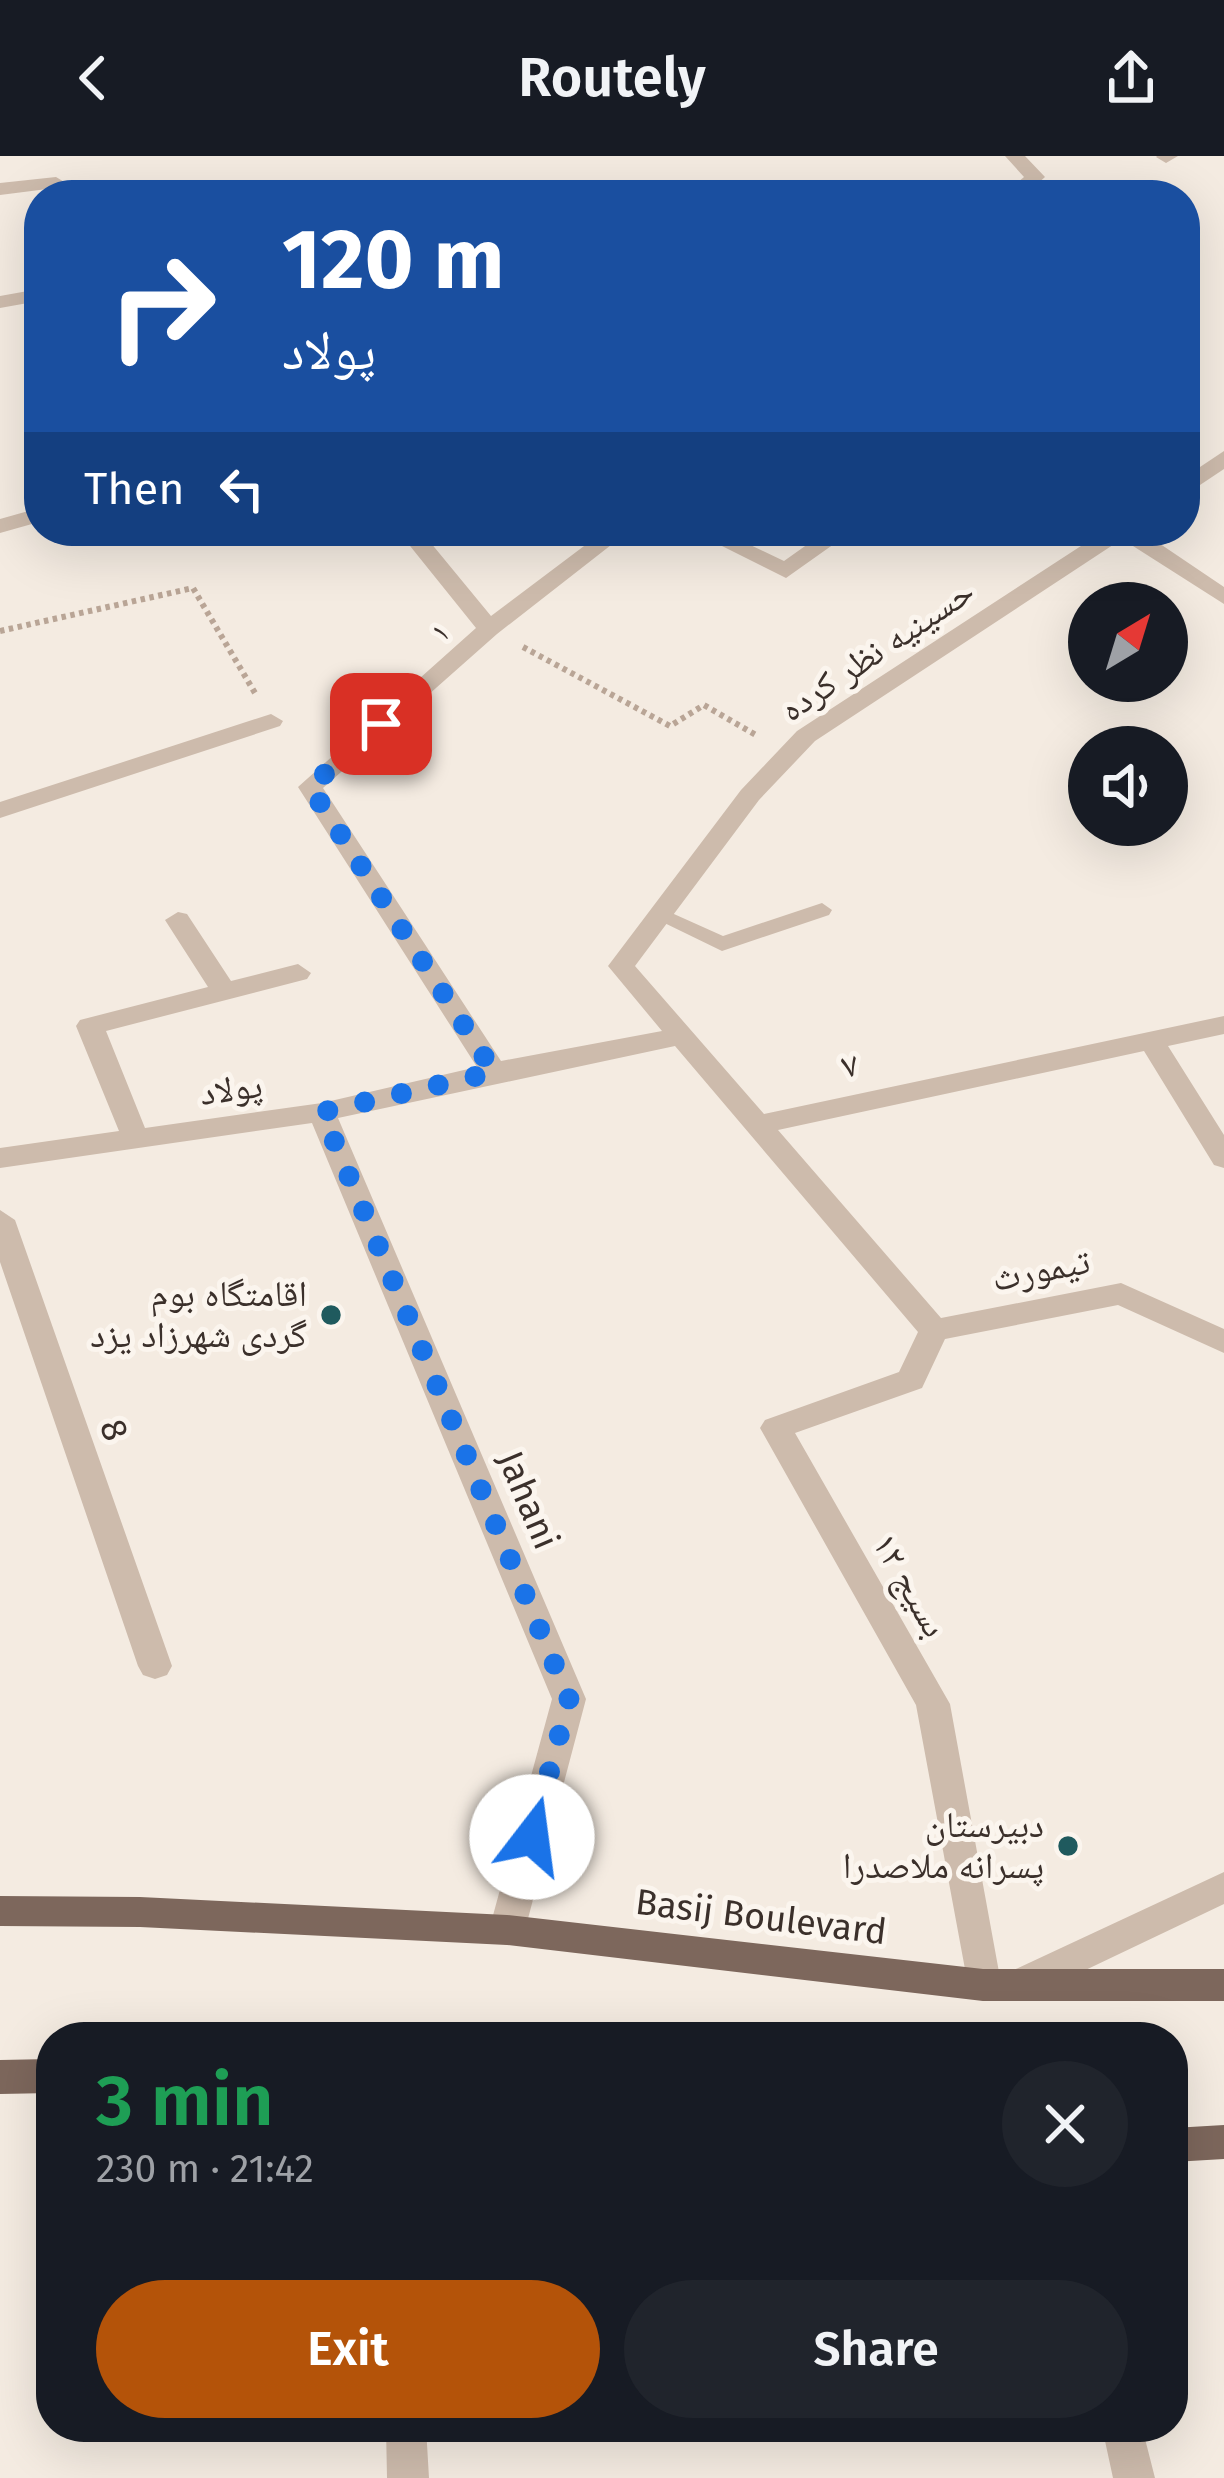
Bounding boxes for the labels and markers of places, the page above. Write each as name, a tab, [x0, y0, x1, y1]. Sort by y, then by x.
pin	[330, 673, 432, 775]
place label: اقامتگاه بوم گردی شهرزاد یزد	[90, 1272, 307, 1357]
marker: اقامتگاه بوم گردی شهرزاد یزد	[318, 1302, 344, 1328]
place label: دبیرستان پسرانه ملاصدرا	[843, 1803, 1044, 1888]
marker: دبیرستان پسرانه ملاصدرا	[1055, 1833, 1081, 1859]

